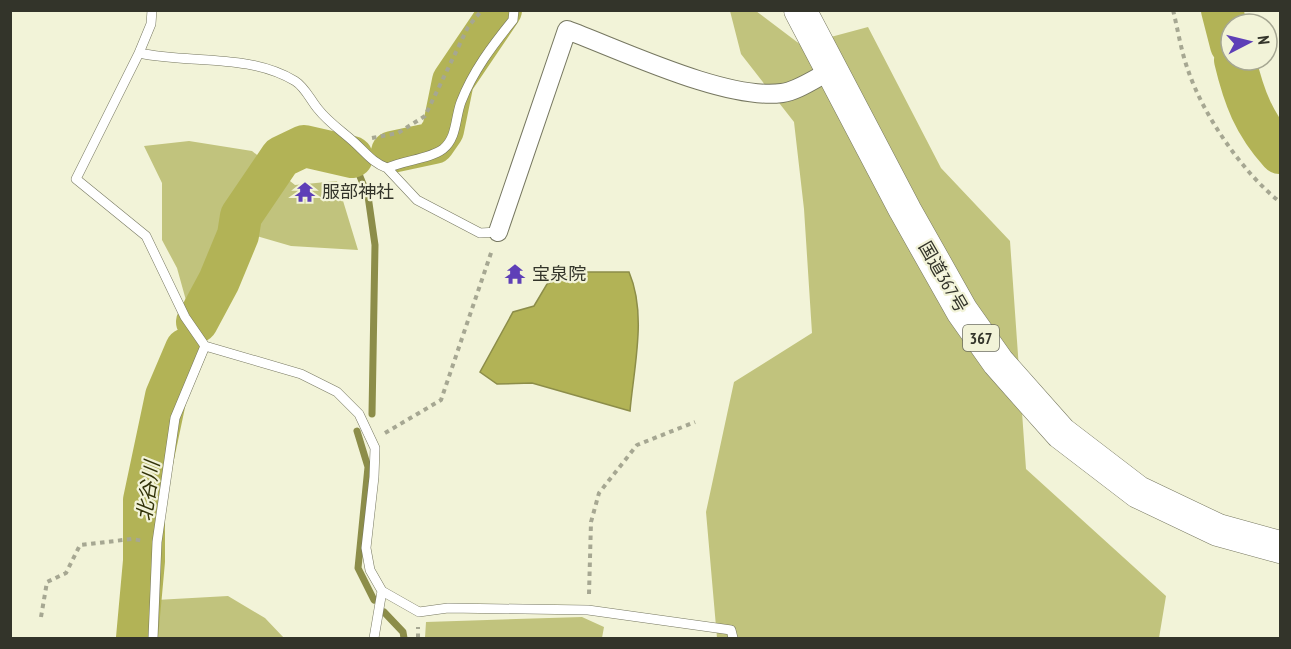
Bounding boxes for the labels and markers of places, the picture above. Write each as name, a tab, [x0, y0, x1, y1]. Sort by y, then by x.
temple icon: 服部神社	[293, 180, 317, 204]
place label: 服部神社	[322, 180, 394, 203]
temple icon: 宝泉院	[503, 262, 527, 286]
place label: 宝泉院	[532, 262, 586, 285]

